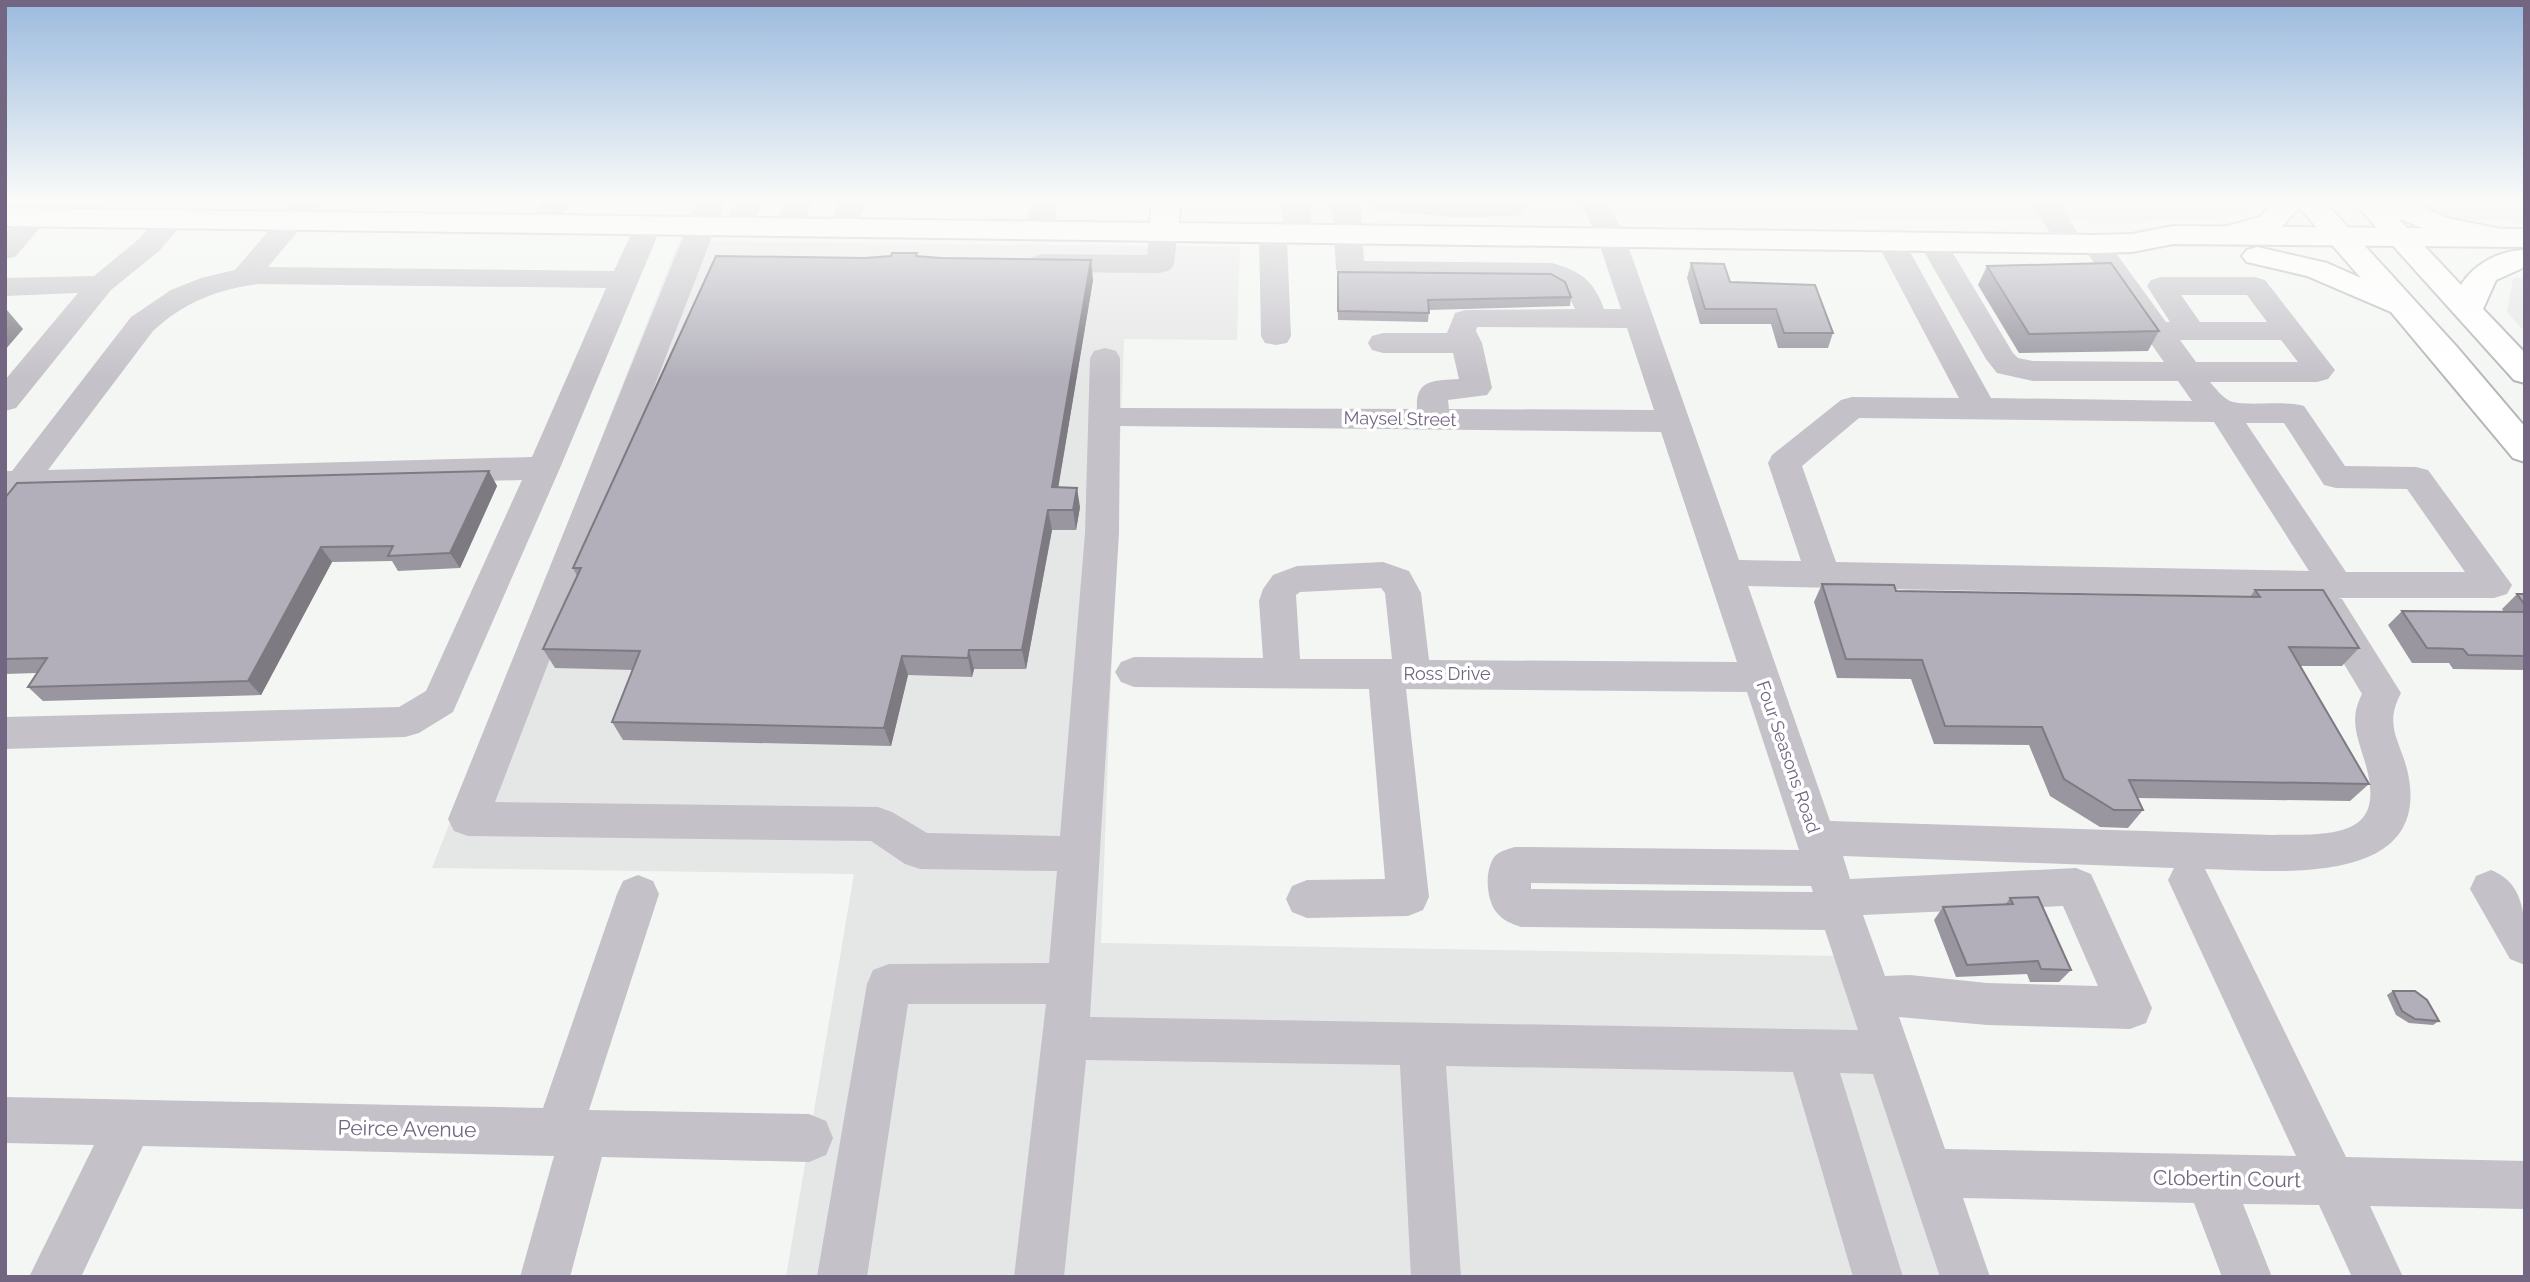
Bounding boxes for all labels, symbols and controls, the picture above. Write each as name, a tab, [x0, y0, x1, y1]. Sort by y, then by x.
street label: Maysel Street	[1343, 407, 1457, 430]
street label: Ross Drive	[1403, 663, 1491, 684]
street label: Four Seasons Road	[1753, 678, 1824, 836]
street label: Peirce Avenue	[337, 1115, 477, 1142]
street label: Clobertin Court	[2153, 1165, 2301, 1192]

